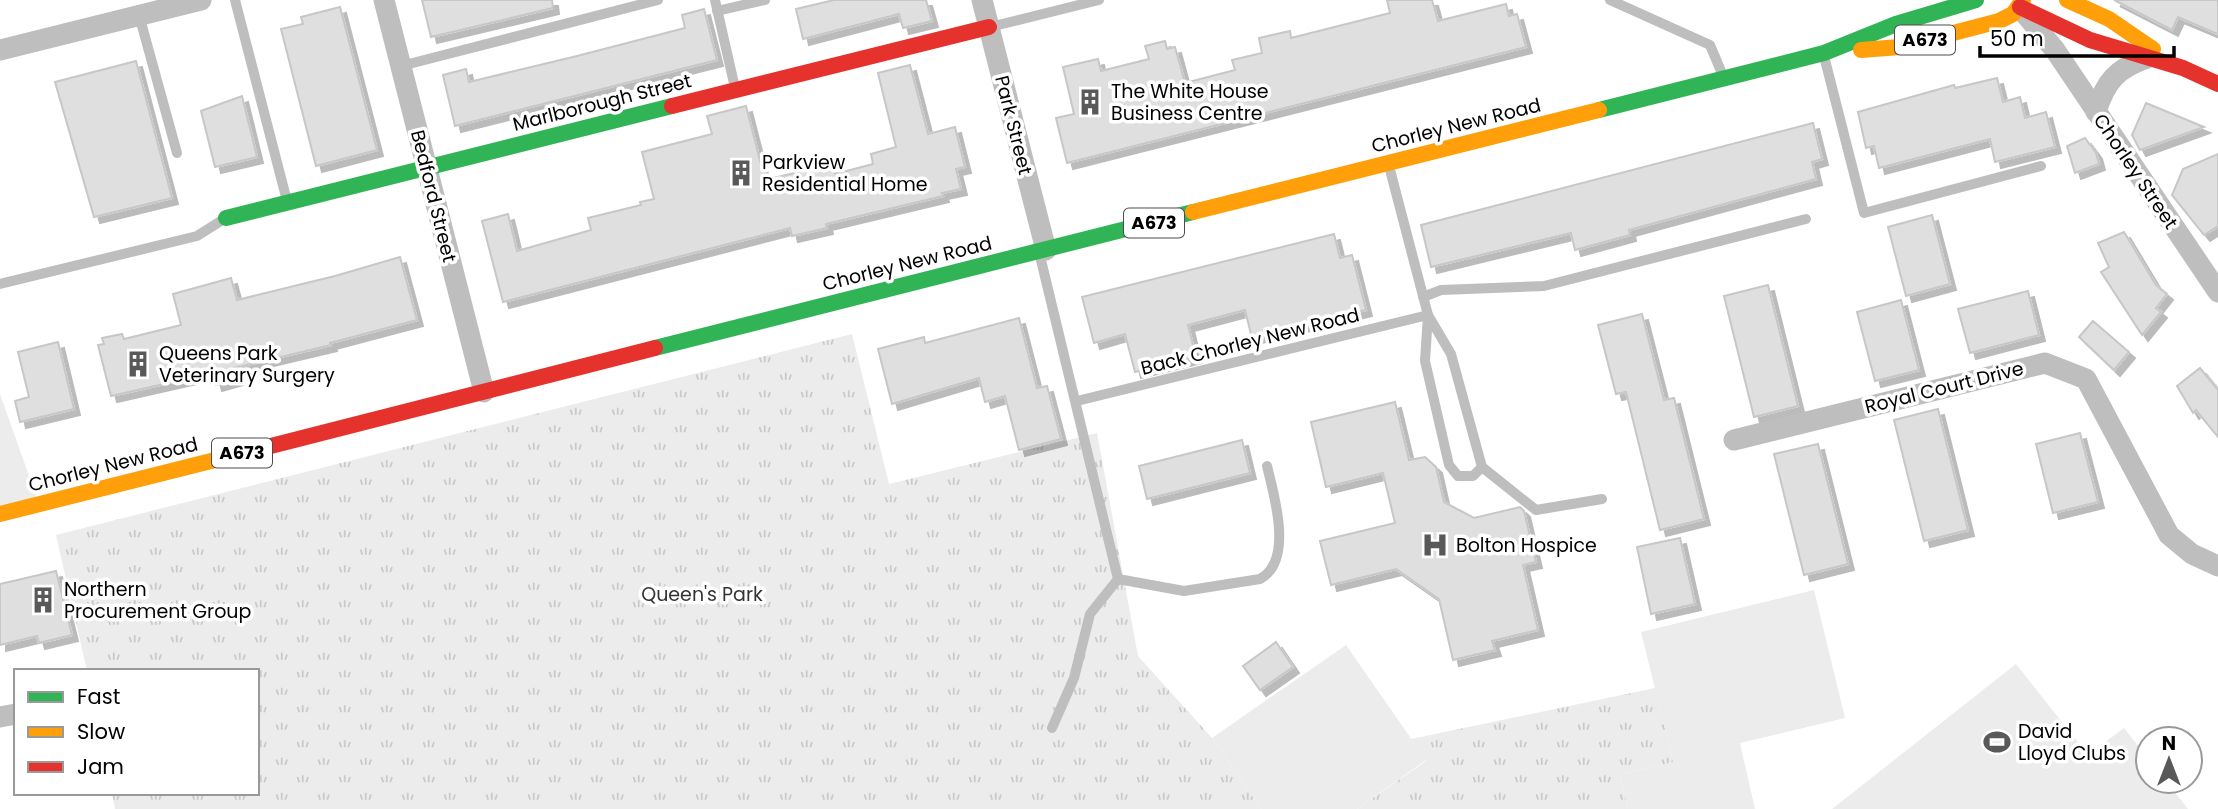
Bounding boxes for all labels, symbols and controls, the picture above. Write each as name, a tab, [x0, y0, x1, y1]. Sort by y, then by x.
scale bar	[1980, 14, 2174, 58]
text: 50 m	[1990, 24, 2044, 53]
road number: A673	[1895, 26, 1955, 55]
street label: Marlborough Street	[510, 67, 694, 138]
street label: Park Street	[988, 73, 1039, 178]
place label: The White House Business Centre	[1111, 78, 1269, 127]
building icon: The White House Business Centre	[1075, 87, 1105, 117]
street label: Chorley New Road	[1369, 91, 1544, 160]
street label: Chorley Street	[2087, 108, 2184, 234]
street label: Bedford Street	[404, 127, 463, 265]
place label: Parkview Residential Home	[762, 149, 928, 198]
building icon: Parkview Residential Home	[726, 158, 756, 188]
road number: A673	[1124, 208, 1184, 238]
street label: Chorley New Road	[820, 229, 995, 298]
street label: Back Chorley New Road	[1138, 301, 1362, 382]
place label: Queens Park Veterinary Surgery	[159, 340, 335, 389]
building icon: Queens Park Veterinary Surgery	[123, 349, 153, 379]
street label: Royal Court Drive	[1862, 355, 2026, 420]
street label: Chorley New Road	[26, 430, 201, 499]
road number: A673	[212, 438, 272, 467]
hospital icon: Bolton Hospice	[1420, 530, 1450, 560]
place label: Bolton Hospice	[1456, 532, 1597, 559]
place label: Northern Procurement Group	[64, 576, 251, 625]
park label: Queen's Park	[641, 581, 763, 608]
building icon: Northern Procurement Group	[28, 585, 58, 615]
legend	[14, 669, 259, 795]
text: Fast	[77, 682, 120, 711]
text: Slow	[77, 717, 125, 746]
place label: David Lloyd Clubs	[2018, 718, 2126, 767]
north arrow	[2134, 725, 2204, 795]
sports icon: David Lloyd Clubs	[1982, 727, 2012, 757]
text: N	[2162, 730, 2176, 757]
text: Jam	[77, 752, 124, 781]

